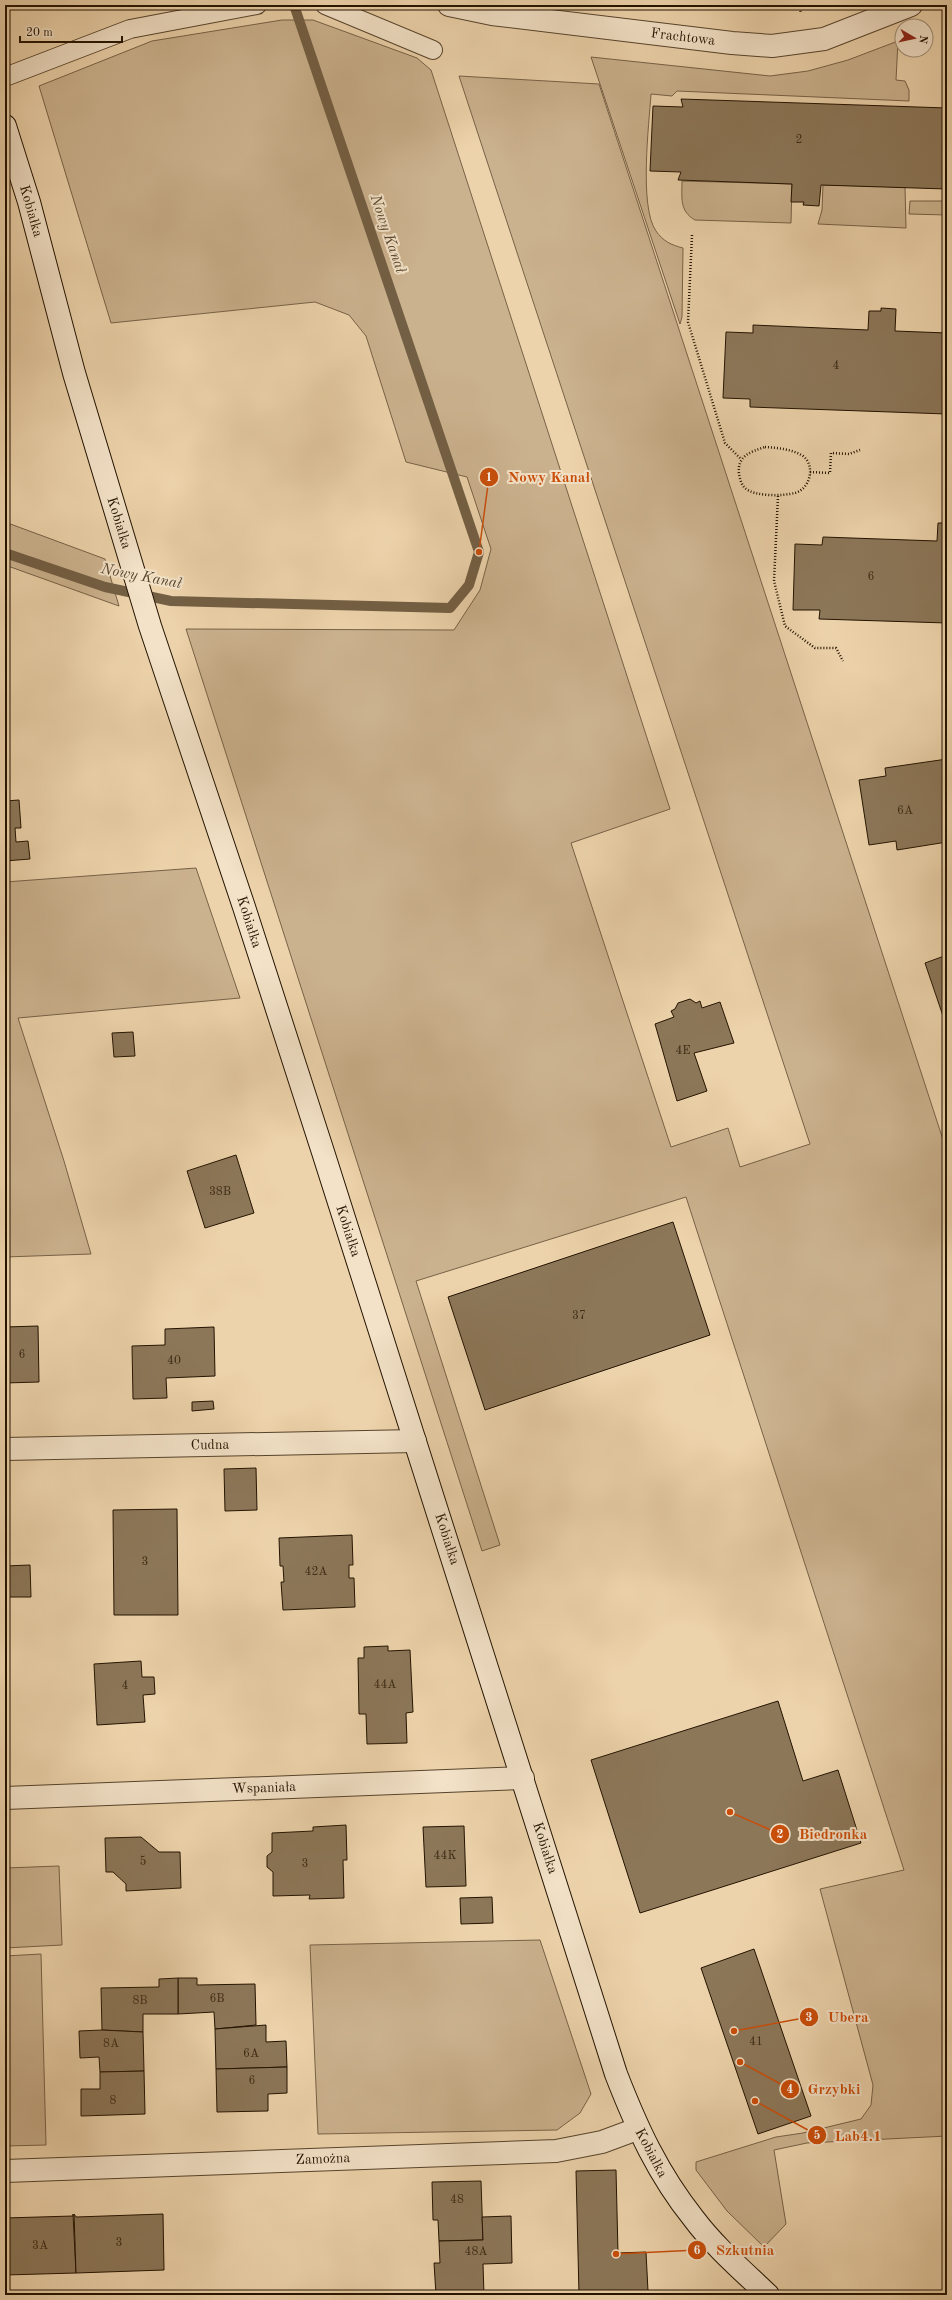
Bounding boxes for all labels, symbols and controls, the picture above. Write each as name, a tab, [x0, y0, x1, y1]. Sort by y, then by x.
scale bar	[20, 18, 122, 44]
north arrow	[894, 18, 934, 58]
street label: Frachtowa	[650, 26, 716, 48]
text: 20 m	[26, 27, 53, 39]
text: N	[916, 34, 928, 45]
house number: 2	[796, 134, 802, 146]
street label: Kobiałka	[17, 183, 45, 239]
water label: Nowy Kanał	[366, 192, 408, 276]
house number: 4	[833, 360, 840, 372]
callout: Nowy Kanał	[479, 463, 598, 490]
text: Nowy Kanał	[508, 471, 590, 486]
text: 1	[486, 472, 492, 484]
street label: Kobiałka	[104, 495, 134, 551]
water label: Nowy Kanał	[98, 562, 183, 592]
house number: 6	[868, 571, 875, 583]
house number: 6A	[897, 805, 913, 817]
street label: Kobiałka	[234, 894, 264, 950]
house number: 4E	[675, 1045, 691, 1057]
house number: 38B	[209, 1186, 231, 1198]
street label: Kobiałka	[333, 1203, 363, 1259]
house number: 37	[572, 1310, 586, 1322]
house number: 6	[19, 1349, 26, 1361]
house number: 40	[167, 1355, 181, 1367]
street label: Cudna	[191, 1438, 230, 1452]
street label: Kobiałka	[432, 1511, 462, 1567]
house number: 3	[142, 1556, 148, 1568]
house number: 42A	[304, 1566, 328, 1578]
house number: 44A	[373, 1679, 397, 1691]
house number: 4	[122, 1680, 129, 1692]
street label: Wspaniała	[232, 1780, 296, 1796]
street label: Kobiałka	[530, 1820, 560, 1876]
callout: Biedronka	[770, 1821, 875, 1848]
text: Biedronka	[799, 1828, 868, 1843]
text: 2	[777, 1829, 784, 1841]
house number: 44K	[434, 1850, 457, 1862]
house number: 5	[140, 1855, 147, 1868]
house number: 3	[302, 1858, 308, 1870]
house number: 6B	[209, 1993, 225, 2005]
house number: 8B	[132, 1995, 148, 2007]
callout: Ubera	[799, 2003, 876, 2030]
text: Ubera	[827, 2011, 869, 2026]
text: 3	[806, 2012, 813, 2024]
house number: 41	[749, 2036, 763, 2048]
house number: 8A	[103, 2038, 119, 2050]
house number: 6A	[243, 2048, 259, 2060]
house number: 6	[249, 2075, 256, 2087]
callout: Grzybki	[780, 2075, 869, 2102]
text: Grzybki	[808, 2083, 860, 2098]
text: 4	[787, 2084, 794, 2096]
house number: 8	[110, 2095, 117, 2107]
callout: Lab4.1	[807, 2122, 890, 2149]
street label: Kobiałka	[632, 2126, 670, 2180]
text: 5	[814, 2129, 821, 2142]
text: Lab4.1	[834, 2130, 882, 2145]
street label: Zamożna	[295, 2151, 351, 2167]
house number: 48	[450, 2194, 464, 2206]
house number: 3	[116, 2237, 122, 2249]
callout: Szkutnia	[687, 2237, 782, 2264]
house number: 3A	[32, 2240, 48, 2252]
text: Szkutnia	[716, 2244, 775, 2259]
text: 6	[694, 2245, 701, 2257]
house number: 48A	[464, 2246, 488, 2258]

